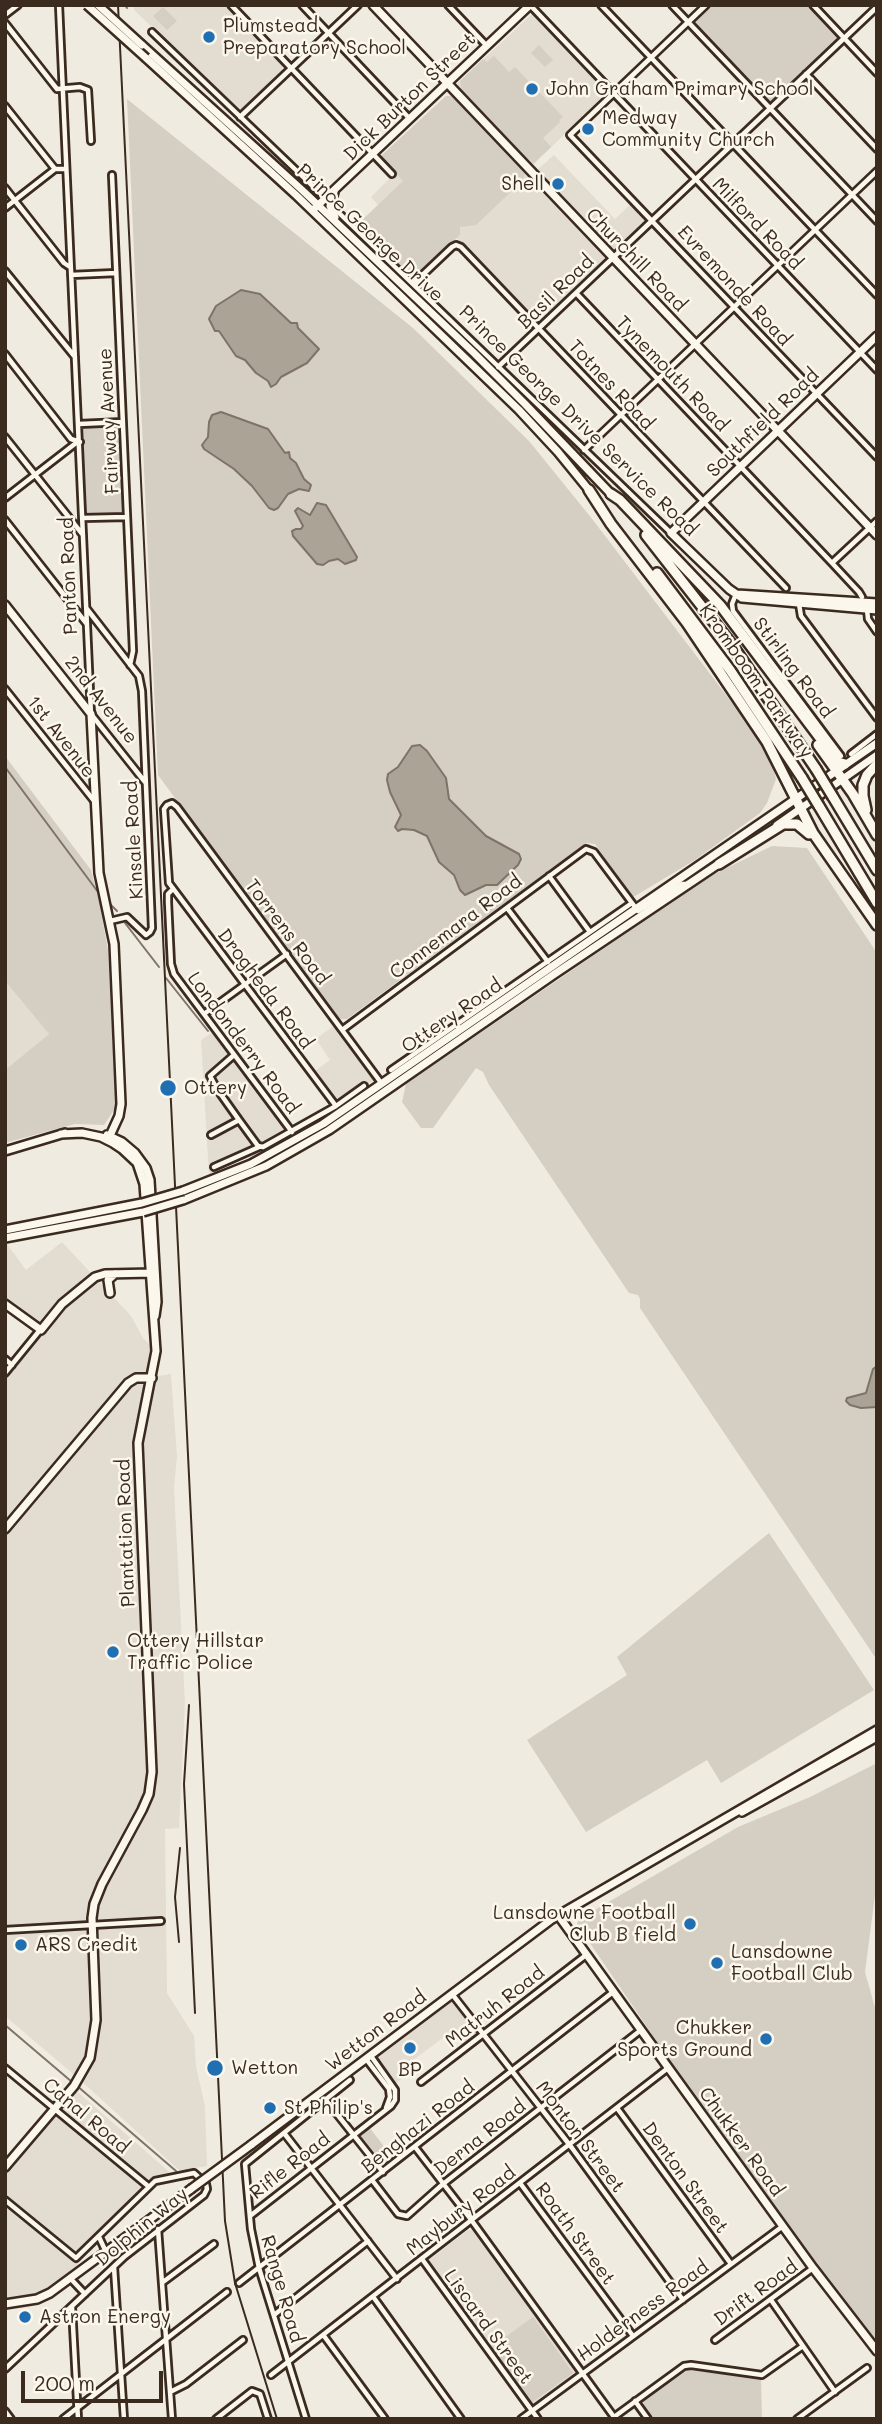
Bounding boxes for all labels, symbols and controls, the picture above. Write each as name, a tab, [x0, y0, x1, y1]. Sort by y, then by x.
place label: Plumstead Preparatory School	[223, 15, 406, 59]
street label: Dick Burton Street	[339, 28, 481, 166]
marker: Plumstead Preparatory School	[201, 29, 217, 45]
place label: John Graham Primary School	[546, 78, 814, 100]
marker: John Graham Primary School	[524, 81, 540, 97]
place label: Medway Community Church	[602, 107, 774, 151]
marker: Medway Community Church	[580, 121, 596, 137]
street label: Prince George Drive	[292, 159, 448, 307]
place label: Shell	[501, 173, 544, 195]
street label: Milford Road	[707, 173, 807, 275]
marker: Shell	[550, 176, 566, 192]
street label: Churchill Road	[581, 204, 691, 316]
street label: Evremonde Road	[672, 221, 796, 351]
street label: Basil Road	[513, 250, 599, 334]
street label: Prince George Drive Service Road	[454, 301, 702, 541]
street label: Tynemouth Road	[611, 311, 733, 437]
street label: Totnes Road	[563, 335, 659, 435]
street label: Fairway Avenue	[94, 347, 124, 495]
street label: Southfield Road	[702, 364, 824, 482]
street label: Panton Road	[56, 517, 82, 635]
street label: Kromboom Parkway	[694, 600, 818, 762]
street label: Stirling Road	[748, 613, 838, 723]
street label: 2nd Avenue	[60, 652, 142, 748]
street label: 1st Avenue	[22, 691, 100, 783]
street label: Kinsale Road	[120, 780, 148, 900]
street label: Connemara Road	[385, 870, 527, 984]
street label: Torrens Road	[240, 875, 334, 989]
street label: Drogheda Road	[212, 924, 318, 1054]
street label: Londonderry Road	[182, 968, 304, 1118]
street label: Ottery Road	[397, 974, 507, 1058]
place label: Ottery	[184, 1077, 247, 1099]
marker: Ottery	[158, 1078, 178, 1098]
street label: Plantation Road	[112, 1458, 140, 1608]
place label: Ottery Hillstar Traffic Police	[127, 1630, 264, 1674]
marker: Ottery Hillstar Traffic Police	[105, 1644, 121, 1660]
place label: Lansdowne Football Club B field	[493, 1902, 676, 1946]
marker: Lansdowne Football Club B field	[682, 1916, 698, 1932]
place label: ARS Credit	[35, 1934, 138, 1956]
marker: ARS Credit	[13, 1937, 29, 1953]
place label: Lansdowne Football Club	[731, 1941, 853, 1985]
marker: Lansdowne Football Club	[709, 1955, 725, 1971]
street label: Matruh Road	[441, 1961, 549, 2053]
street label: Wetton Road	[321, 1986, 431, 2076]
place label: Chukker Sports Ground	[617, 2017, 752, 2061]
marker: Chukker Sports Ground	[758, 2031, 774, 2047]
marker: BP	[402, 2040, 418, 2056]
place label: Wetton	[231, 2057, 298, 2079]
marker: Wetton	[205, 2058, 225, 2078]
place label: BP	[398, 2059, 422, 2081]
street label: Canal Road	[38, 2073, 134, 2159]
street label: Benghazi Road	[357, 2076, 479, 2178]
street label: Monton Street	[531, 2077, 629, 2197]
street label: Chukker Road	[694, 2083, 788, 2201]
street label: Derna Road	[430, 2095, 530, 2181]
place label: St Philip's	[284, 2097, 373, 2119]
marker: St Philip's	[262, 2100, 278, 2116]
street label: Denton Street	[637, 2118, 733, 2238]
street label: Rifle Road	[245, 2128, 335, 2204]
street label: Maybury Road	[402, 2161, 520, 2261]
street label: Roath Street	[530, 2178, 620, 2290]
street label: Dolphin Way	[91, 2183, 193, 2271]
street label: Range Road	[256, 2233, 308, 2345]
street label: Drift Road	[710, 2255, 802, 2331]
street label: Holderness Road	[573, 2256, 713, 2366]
street label: Liscard Street	[439, 2265, 537, 2389]
place label: Astron Energy	[39, 2306, 171, 2328]
marker: Astron Energy	[17, 2309, 33, 2325]
scale bar	[24, 2358, 166, 2402]
text: 200 m	[34, 2369, 95, 2396]

